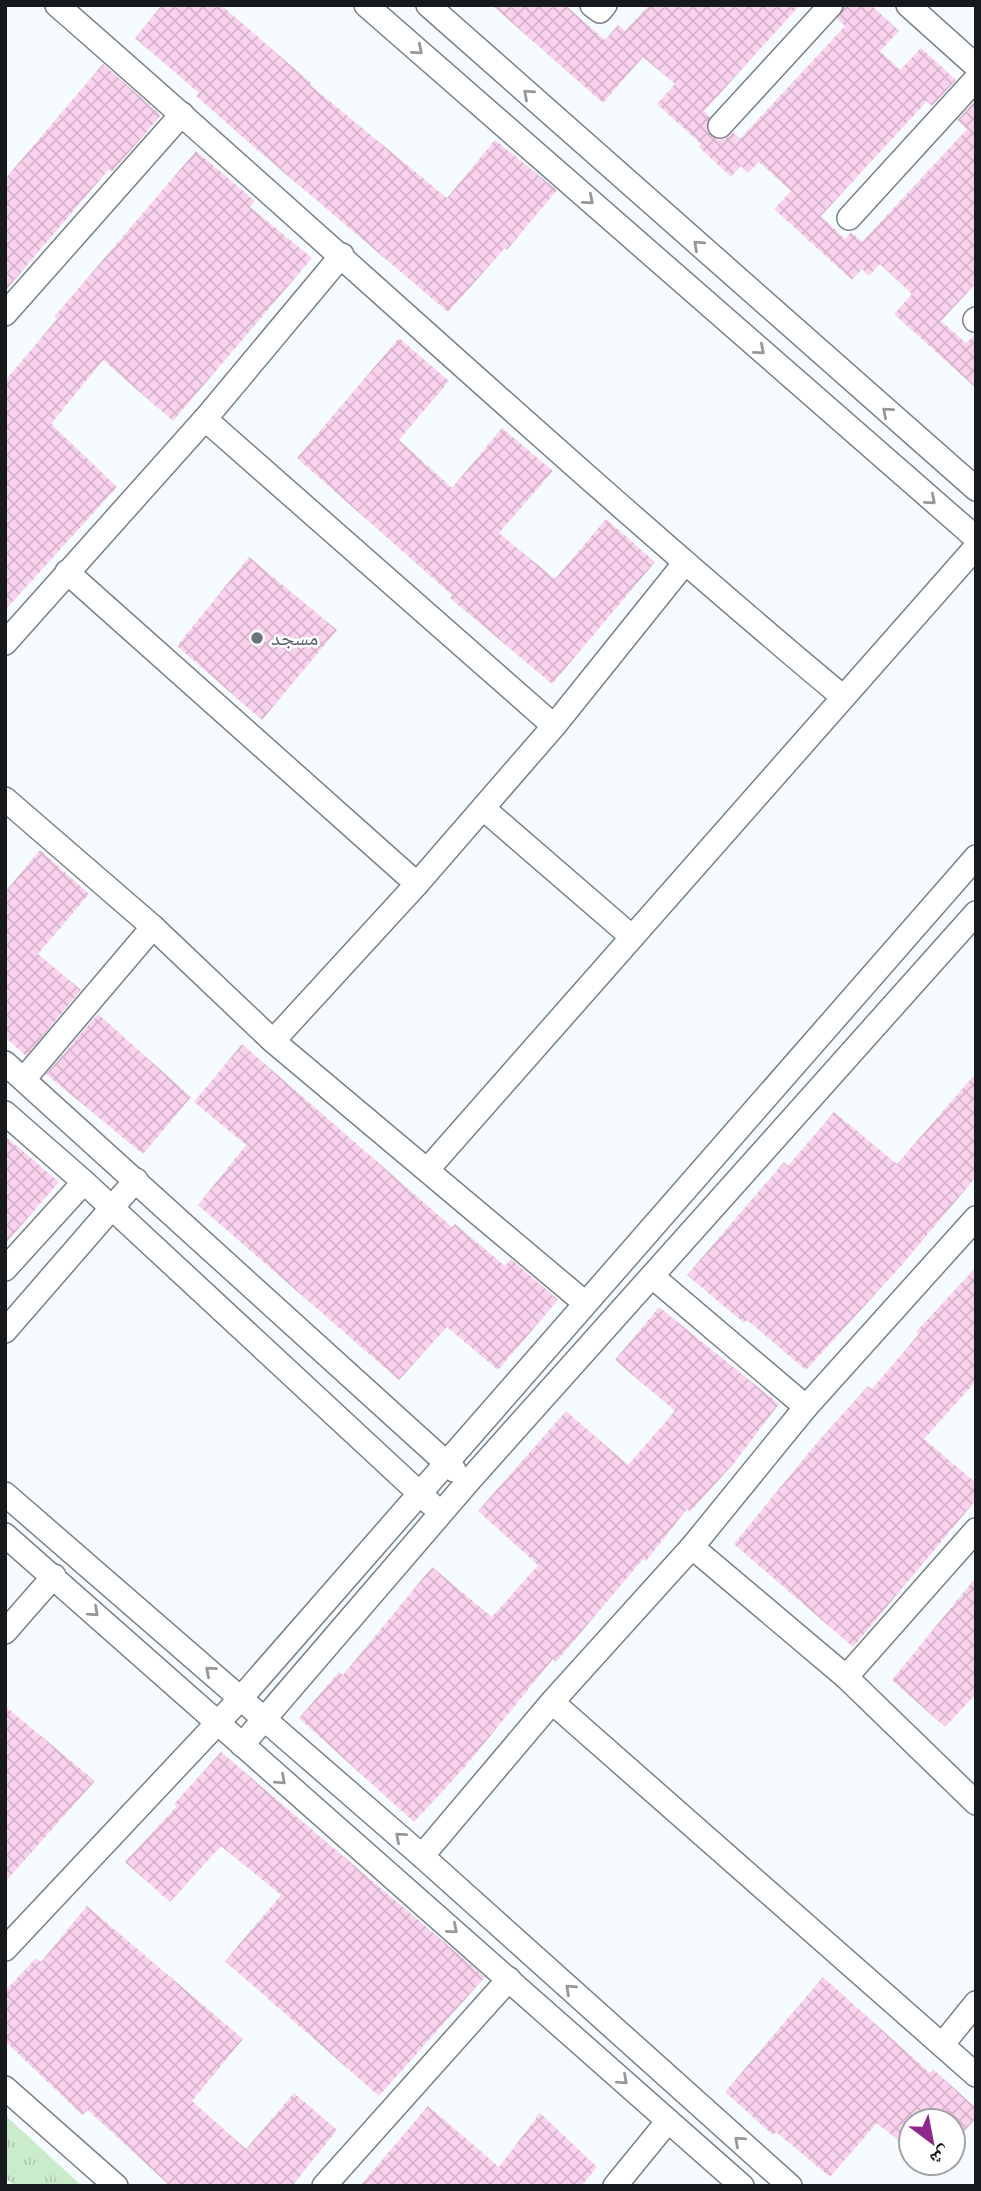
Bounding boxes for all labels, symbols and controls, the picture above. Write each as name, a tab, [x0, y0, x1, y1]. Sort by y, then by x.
one-way arrow	[410, 42, 423, 54]
one-way arrow	[523, 90, 536, 102]
one-way arrow	[581, 192, 594, 204]
one-way arrow	[694, 241, 707, 253]
one-way arrow	[752, 342, 765, 354]
one-way arrow	[882, 408, 895, 420]
one-way arrow	[923, 492, 936, 504]
place label: مسجد	[271, 625, 318, 650]
marker: مسجد	[249, 630, 265, 646]
one-way arrow	[85, 1603, 98, 1616]
one-way arrow	[206, 1667, 219, 1679]
one-way arrow	[273, 1771, 286, 1784]
one-way arrow	[395, 1833, 408, 1845]
one-way arrow	[444, 1921, 457, 1933]
one-way arrow	[565, 1984, 578, 1997]
one-way arrow	[615, 2072, 628, 2085]
north arrow	[897, 2107, 967, 2177]
one-way arrow	[734, 2136, 747, 2149]
text: ش	[926, 2141, 955, 2171]

